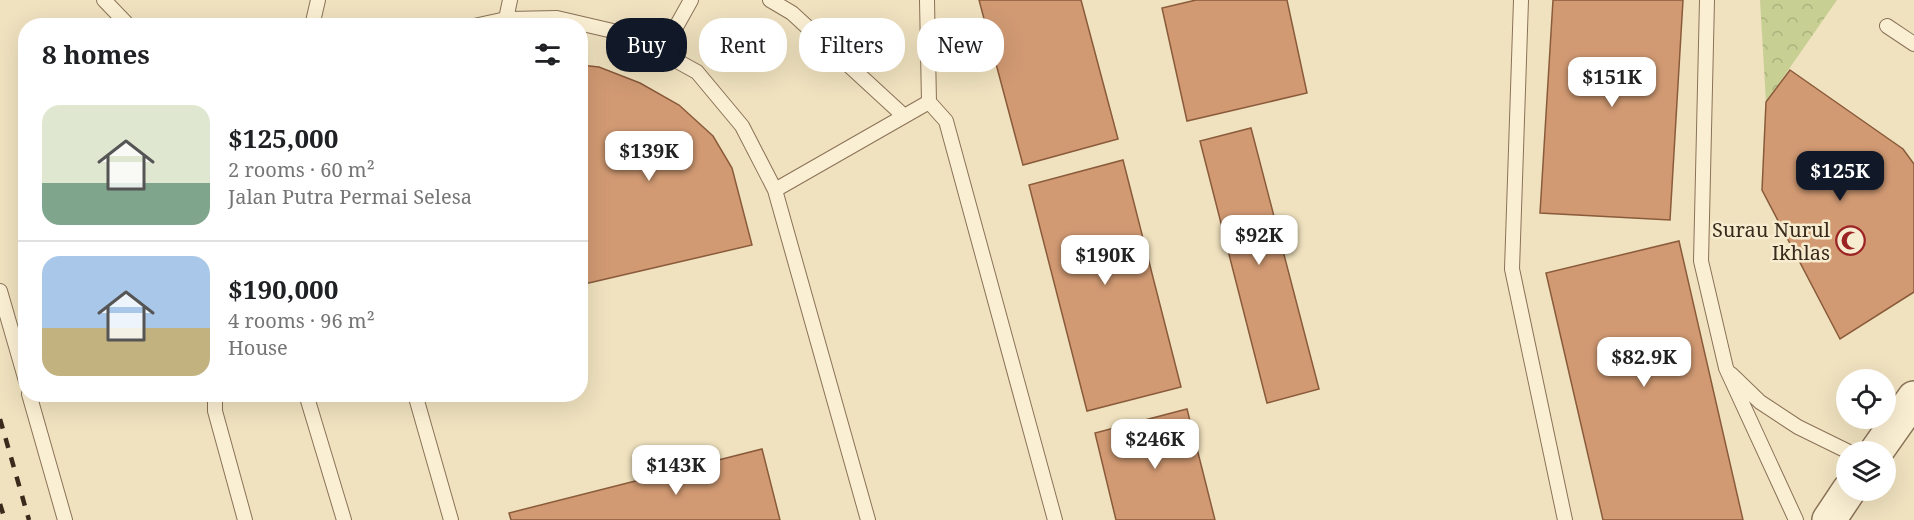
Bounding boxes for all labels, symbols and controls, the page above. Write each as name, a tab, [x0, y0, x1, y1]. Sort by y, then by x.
chip: Buy	[606, 18, 687, 72]
chip: Rent	[699, 18, 787, 72]
chip: Filters	[799, 18, 905, 72]
chip: New	[917, 18, 1004, 72]
text: 8 homes	[42, 36, 150, 72]
icon: filters	[531, 38, 564, 71]
pin: $151K	[1570, 57, 1654, 108]
text: $151K	[1582, 63, 1642, 90]
text: $125,000	[228, 120, 338, 156]
icon: home	[90, 129, 162, 201]
pin: $139K	[607, 131, 691, 182]
text: $139K	[619, 137, 679, 164]
pin: $125K	[1798, 151, 1882, 202]
text: 2 rooms · 60 m²	[228, 156, 375, 183]
text: $125K	[1810, 157, 1870, 184]
text: Jalan Putra Permai Selesa	[228, 183, 472, 210]
pin: $92K	[1223, 215, 1295, 266]
place label: Surau Nurul Ikhlas	[1712, 216, 1830, 266]
text: $92K	[1235, 221, 1283, 248]
mosque icon: Surau Nurul Ikhlas	[1835, 225, 1867, 257]
pin: $190K	[1063, 235, 1147, 286]
text: $190K	[1075, 241, 1135, 268]
text: $190,000	[228, 271, 338, 307]
icon: home	[90, 280, 162, 352]
text: 4 rooms · 96 m²	[228, 307, 375, 334]
text: House	[228, 334, 288, 361]
pin: $82.9K	[1595, 337, 1693, 388]
text: $82.9K	[1611, 343, 1677, 370]
map controls	[1836, 369, 1896, 501]
button: locate	[1836, 369, 1896, 429]
pin: $246K	[1113, 419, 1197, 470]
text: $246K	[1125, 425, 1185, 452]
button: layers	[1836, 441, 1896, 501]
pin: $143K	[634, 445, 718, 496]
text: $143K	[646, 451, 706, 478]

